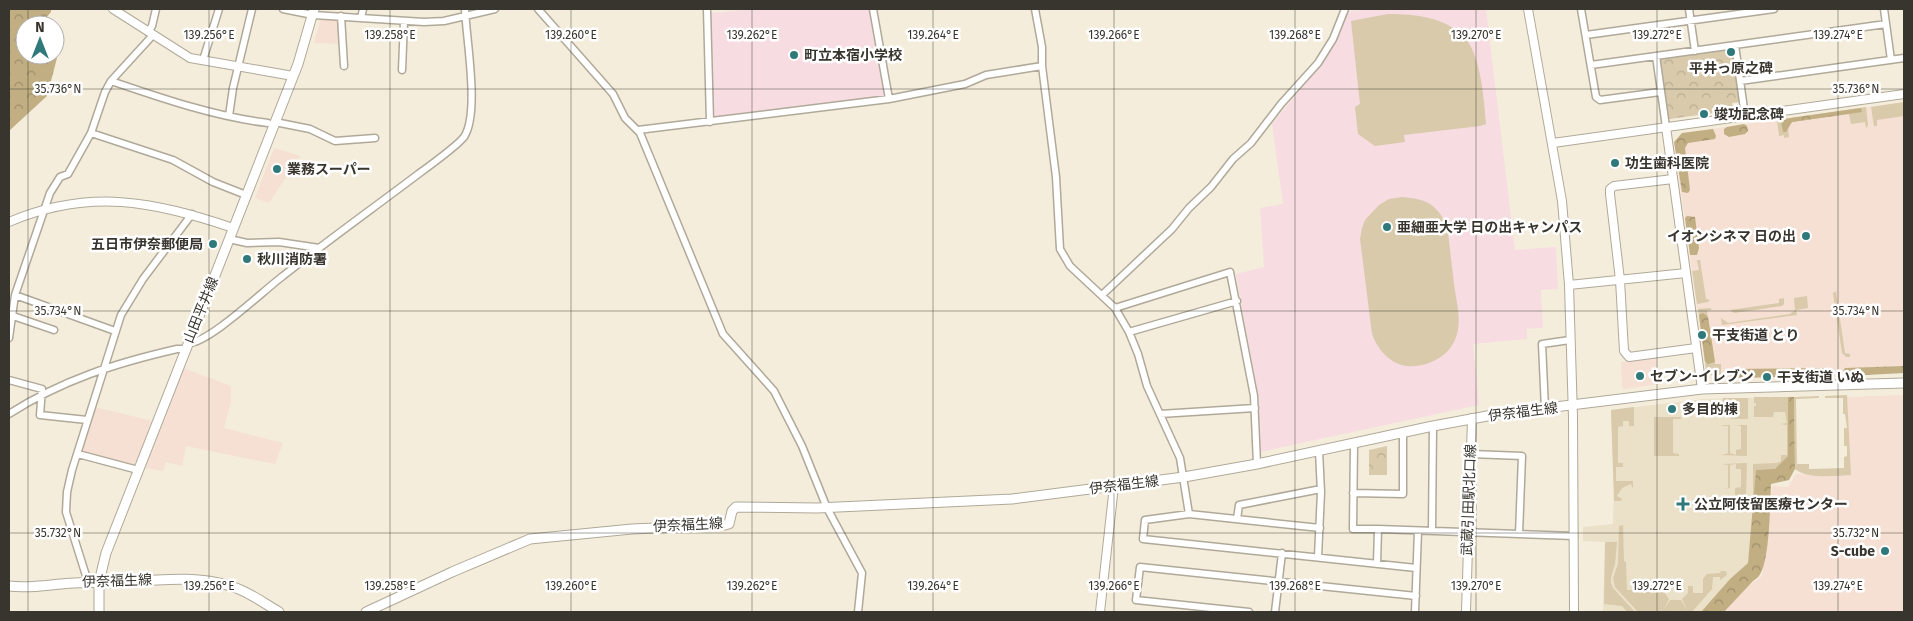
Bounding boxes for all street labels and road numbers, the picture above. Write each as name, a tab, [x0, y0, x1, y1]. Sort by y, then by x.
street label: 山田平井線	[180, 274, 222, 346]
street label: 伊奈福生線	[1487, 399, 1559, 425]
street label: 武蔵引田駅北口線	[1459, 444, 1479, 556]
street label: 伊奈福生線	[1088, 472, 1160, 498]
street label: 伊奈福生線	[653, 515, 723, 535]
street label: 伊奈福生線	[82, 571, 152, 591]

